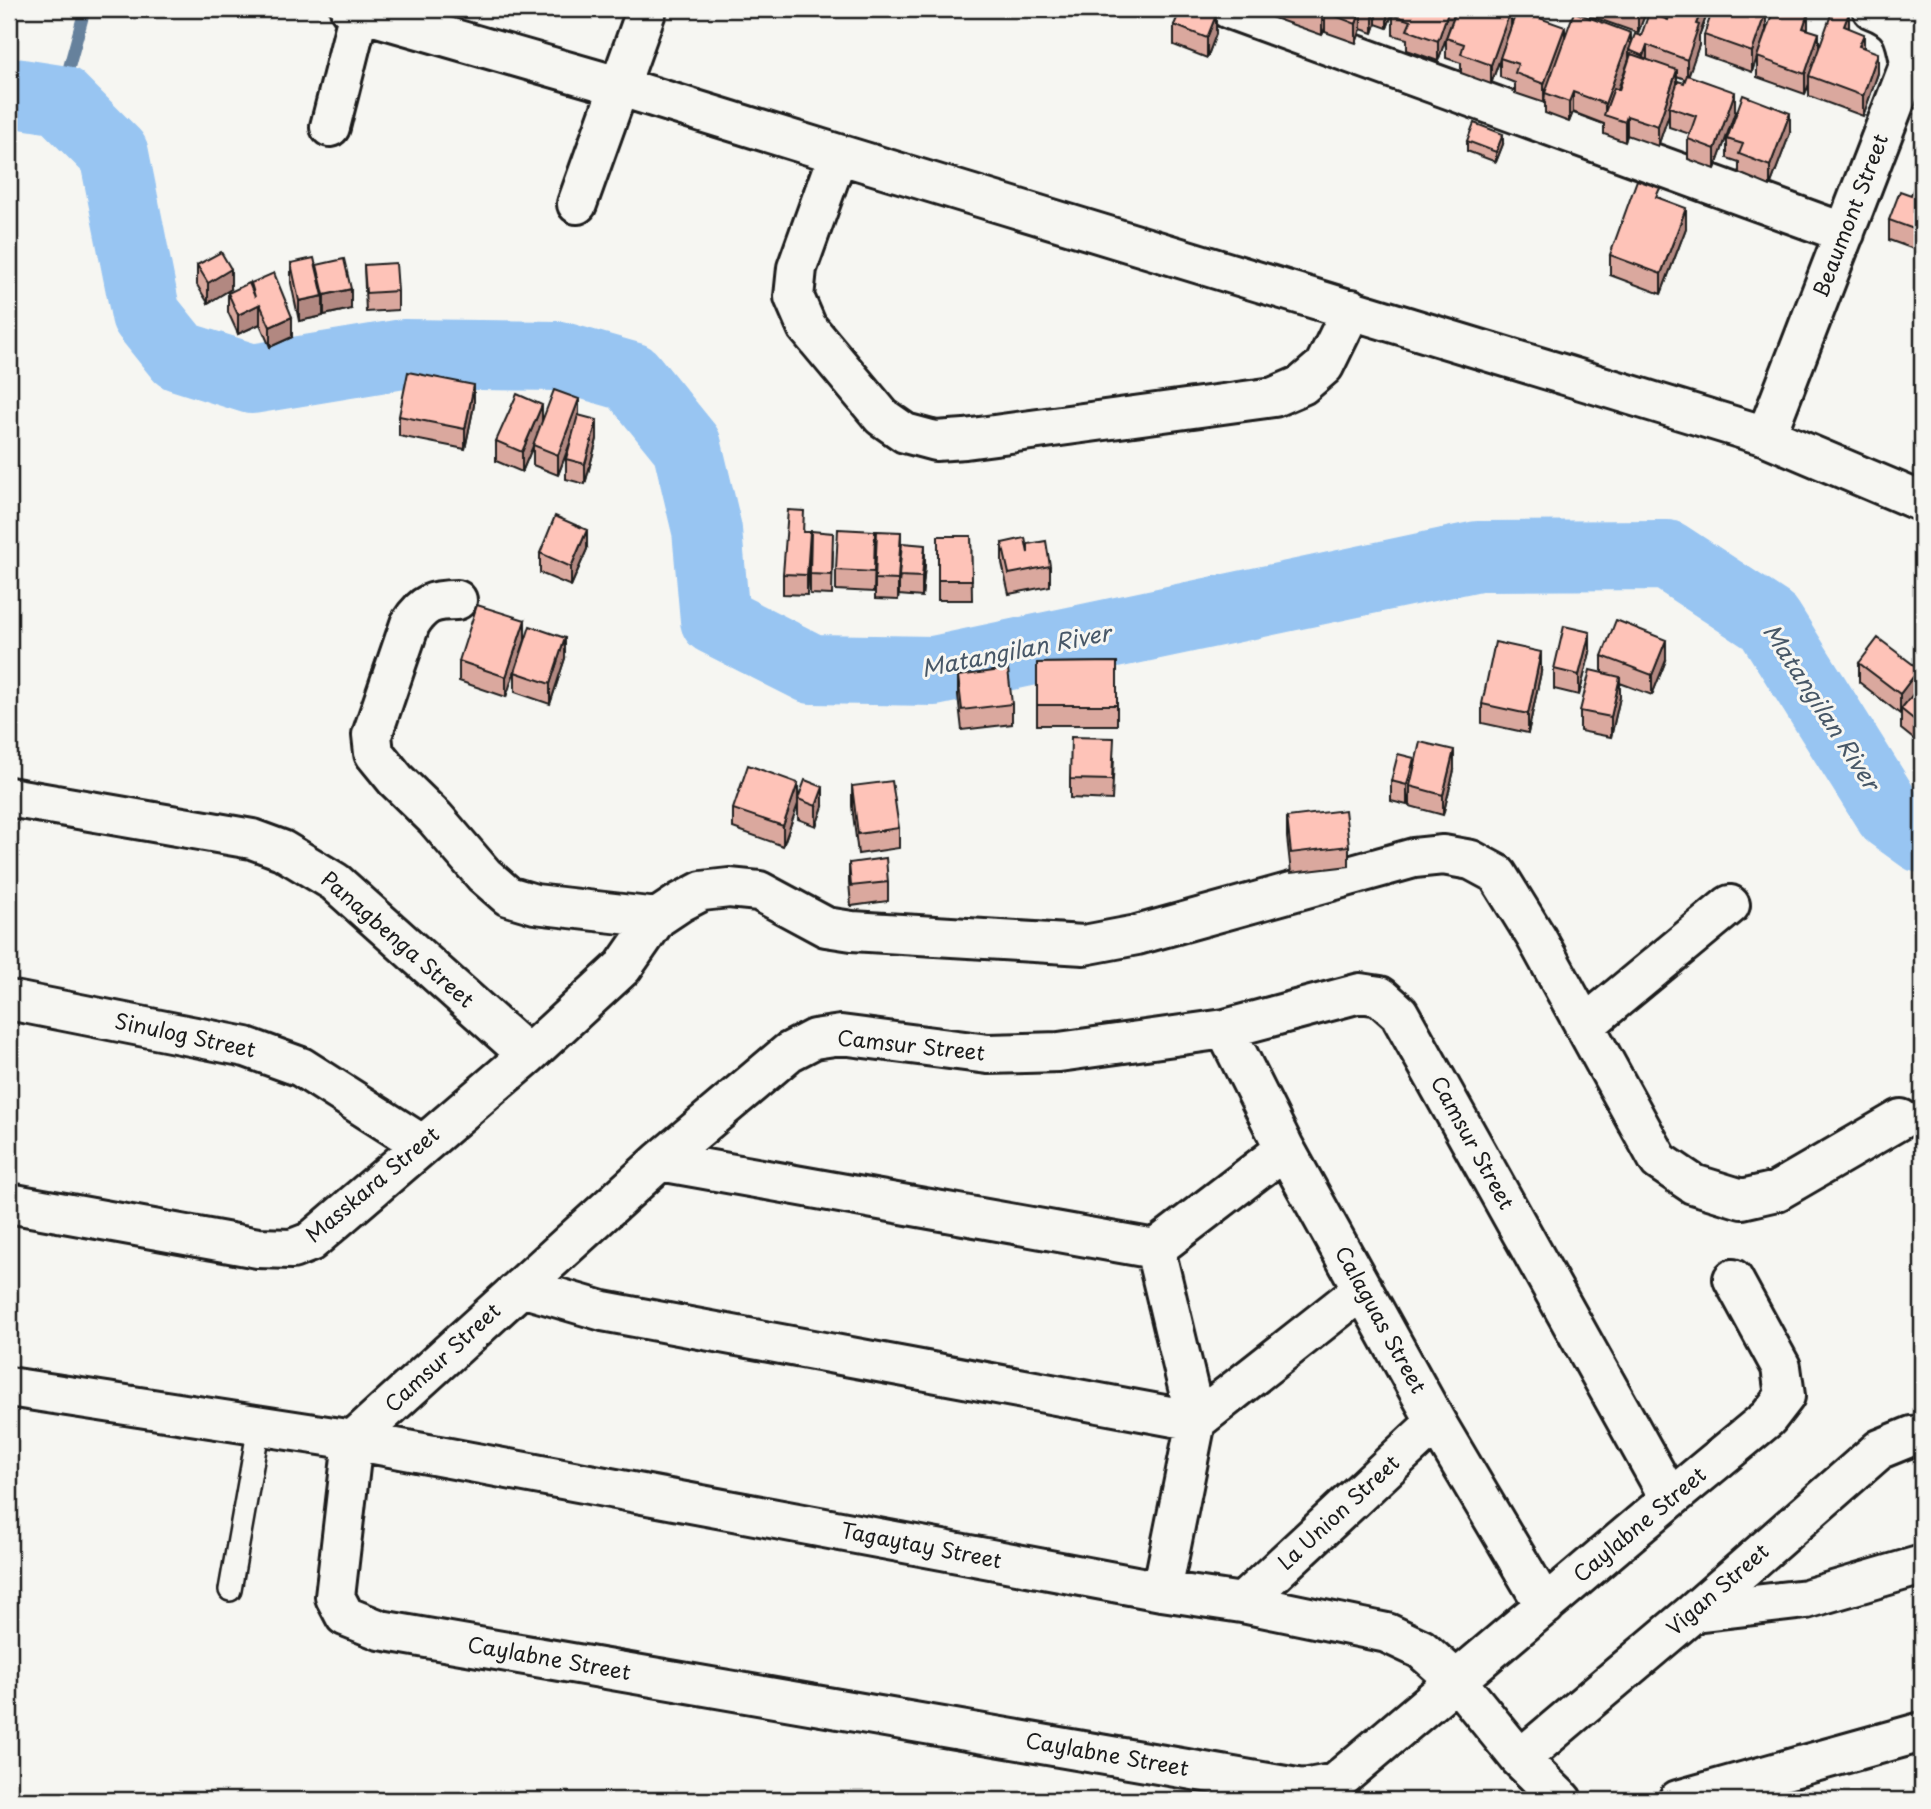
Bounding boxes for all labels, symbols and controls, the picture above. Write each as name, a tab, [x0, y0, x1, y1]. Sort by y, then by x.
street label: Beaumont Street	[1803, 129, 1895, 302]
water label: Matangilan River	[918, 613, 1117, 685]
water label: Matangilan River	[1755, 616, 1891, 799]
street label: Panagbenga Street	[314, 863, 482, 1014]
street label: Sinulog Street	[112, 1003, 259, 1065]
street label: Camsur Street	[836, 1020, 987, 1068]
street label: Camsur Street	[1424, 1069, 1524, 1215]
street label: Masskara Street	[298, 1118, 446, 1249]
street label: Calaguas Street	[1328, 1239, 1436, 1399]
street label: Camsur Street	[376, 1294, 507, 1419]
street label: La Union Street	[1269, 1446, 1406, 1577]
street label: Caylabne Street	[1565, 1458, 1712, 1589]
street label: Tagaytay Street	[838, 1513, 1005, 1575]
street label: Vigan Street	[1658, 1535, 1775, 1642]
street label: Caylabne Street	[465, 1627, 633, 1687]
street label: Caylabne Street	[1023, 1723, 1191, 1783]

